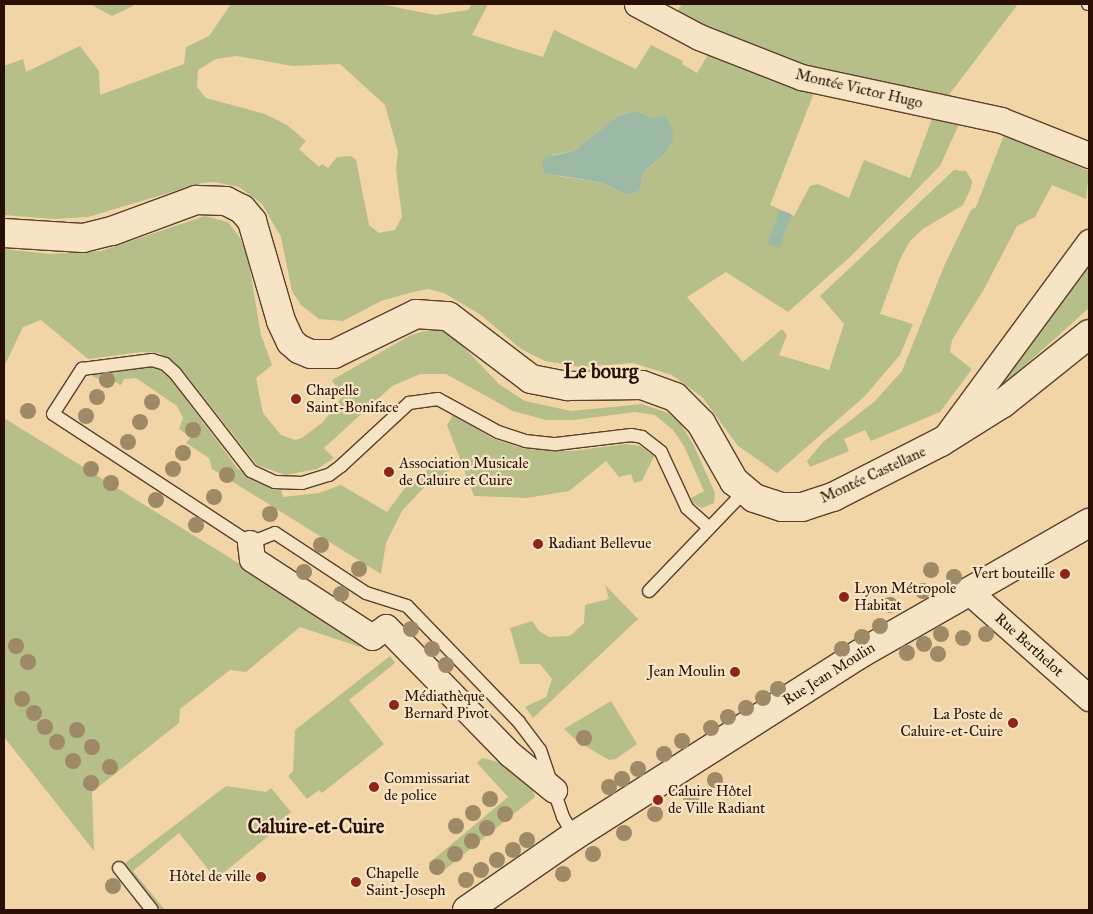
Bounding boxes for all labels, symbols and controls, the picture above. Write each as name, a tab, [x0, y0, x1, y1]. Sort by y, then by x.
street label: Montée Victor Hugo	[794, 66, 924, 112]
district label: Le bourg	[564, 359, 638, 383]
place label: Chapelle Saint-Boniface	[306, 381, 398, 416]
marker: Chapelle Saint-Boniface	[290, 393, 302, 405]
street label: Montée Castellane	[817, 443, 929, 507]
place label: Association Musicale de Caluire et Cuire	[399, 454, 529, 489]
marker: Association Musicale de Caluire et Cuire	[383, 466, 395, 478]
place label: Radiant Bellevue	[548, 535, 651, 553]
marker: Radiant Bellevue	[532, 538, 544, 550]
place label: Vert bouteille	[972, 565, 1055, 583]
marker: Vert bouteille	[1059, 568, 1071, 580]
place label: Lyon Métropole Habitat	[854, 579, 956, 614]
marker: Lyon Métropole Habitat	[838, 591, 850, 603]
street label: Rue Berthelot	[991, 609, 1067, 681]
street label: Rue Jean Moulin	[780, 639, 878, 709]
place label: Jean Moulin	[648, 663, 725, 681]
marker: Jean Moulin	[729, 666, 741, 678]
place label: Médiathèque Bernard Pivot	[404, 687, 489, 722]
marker: Médiathèque Bernard Pivot	[388, 699, 400, 711]
place label: La Poste de Caluire-et-Cuire	[901, 705, 1003, 740]
marker: La Poste de Caluire-et-Cuire	[1007, 717, 1019, 729]
place label: Commissariat de police	[384, 769, 470, 804]
marker: Commissariat de police	[368, 781, 380, 793]
place label: Caluire Hôtel de Ville Radiant	[668, 782, 765, 817]
marker: Caluire Hôtel de Ville Radiant	[652, 794, 664, 806]
district label: Caluire-et-Cuire	[248, 814, 384, 838]
place label: Chapelle Saint-Joseph	[366, 864, 445, 899]
place label: Hôtel de ville	[169, 868, 251, 886]
marker: Hôtel de ville	[255, 871, 267, 883]
marker: Chapelle Saint-Joseph	[350, 876, 362, 888]

